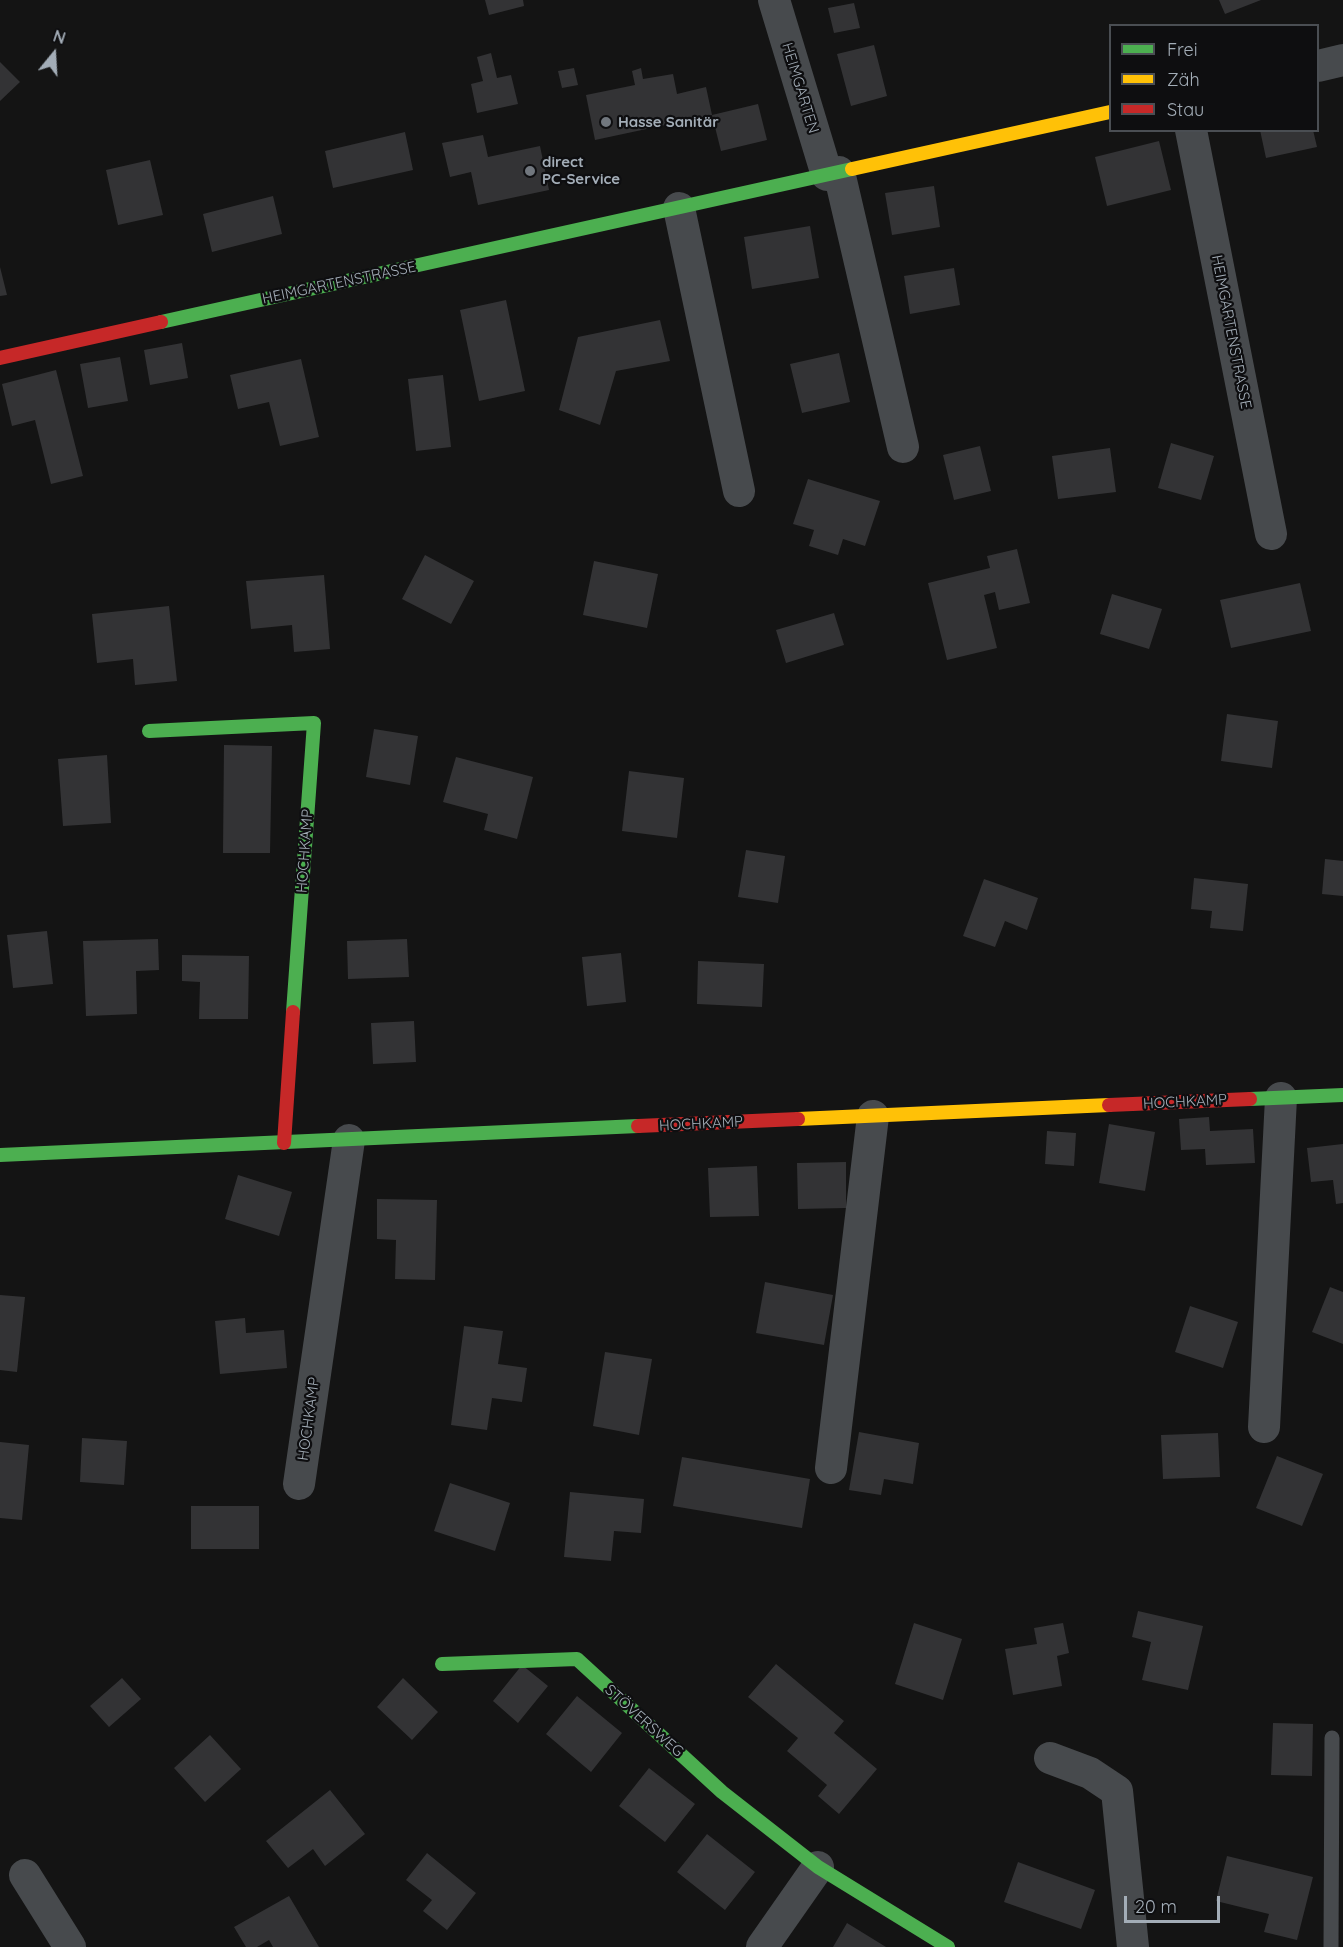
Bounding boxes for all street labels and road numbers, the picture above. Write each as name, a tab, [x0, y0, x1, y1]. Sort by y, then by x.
street label: HEIMGARTEN	[778, 40, 822, 136]
street label: HEIMGARTENSTRASSE	[1207, 253, 1255, 411]
street label: HEIMGARTENSTRASSE	[261, 258, 417, 308]
street label: HOCHKAMP	[293, 808, 317, 894]
street label: HOCHKAMP	[1143, 1091, 1227, 1113]
street label: HOCHKAMP	[659, 1113, 743, 1135]
street label: HOCHKAMP	[294, 1376, 324, 1462]
street label: STÖVERSWEG	[601, 1681, 687, 1761]

